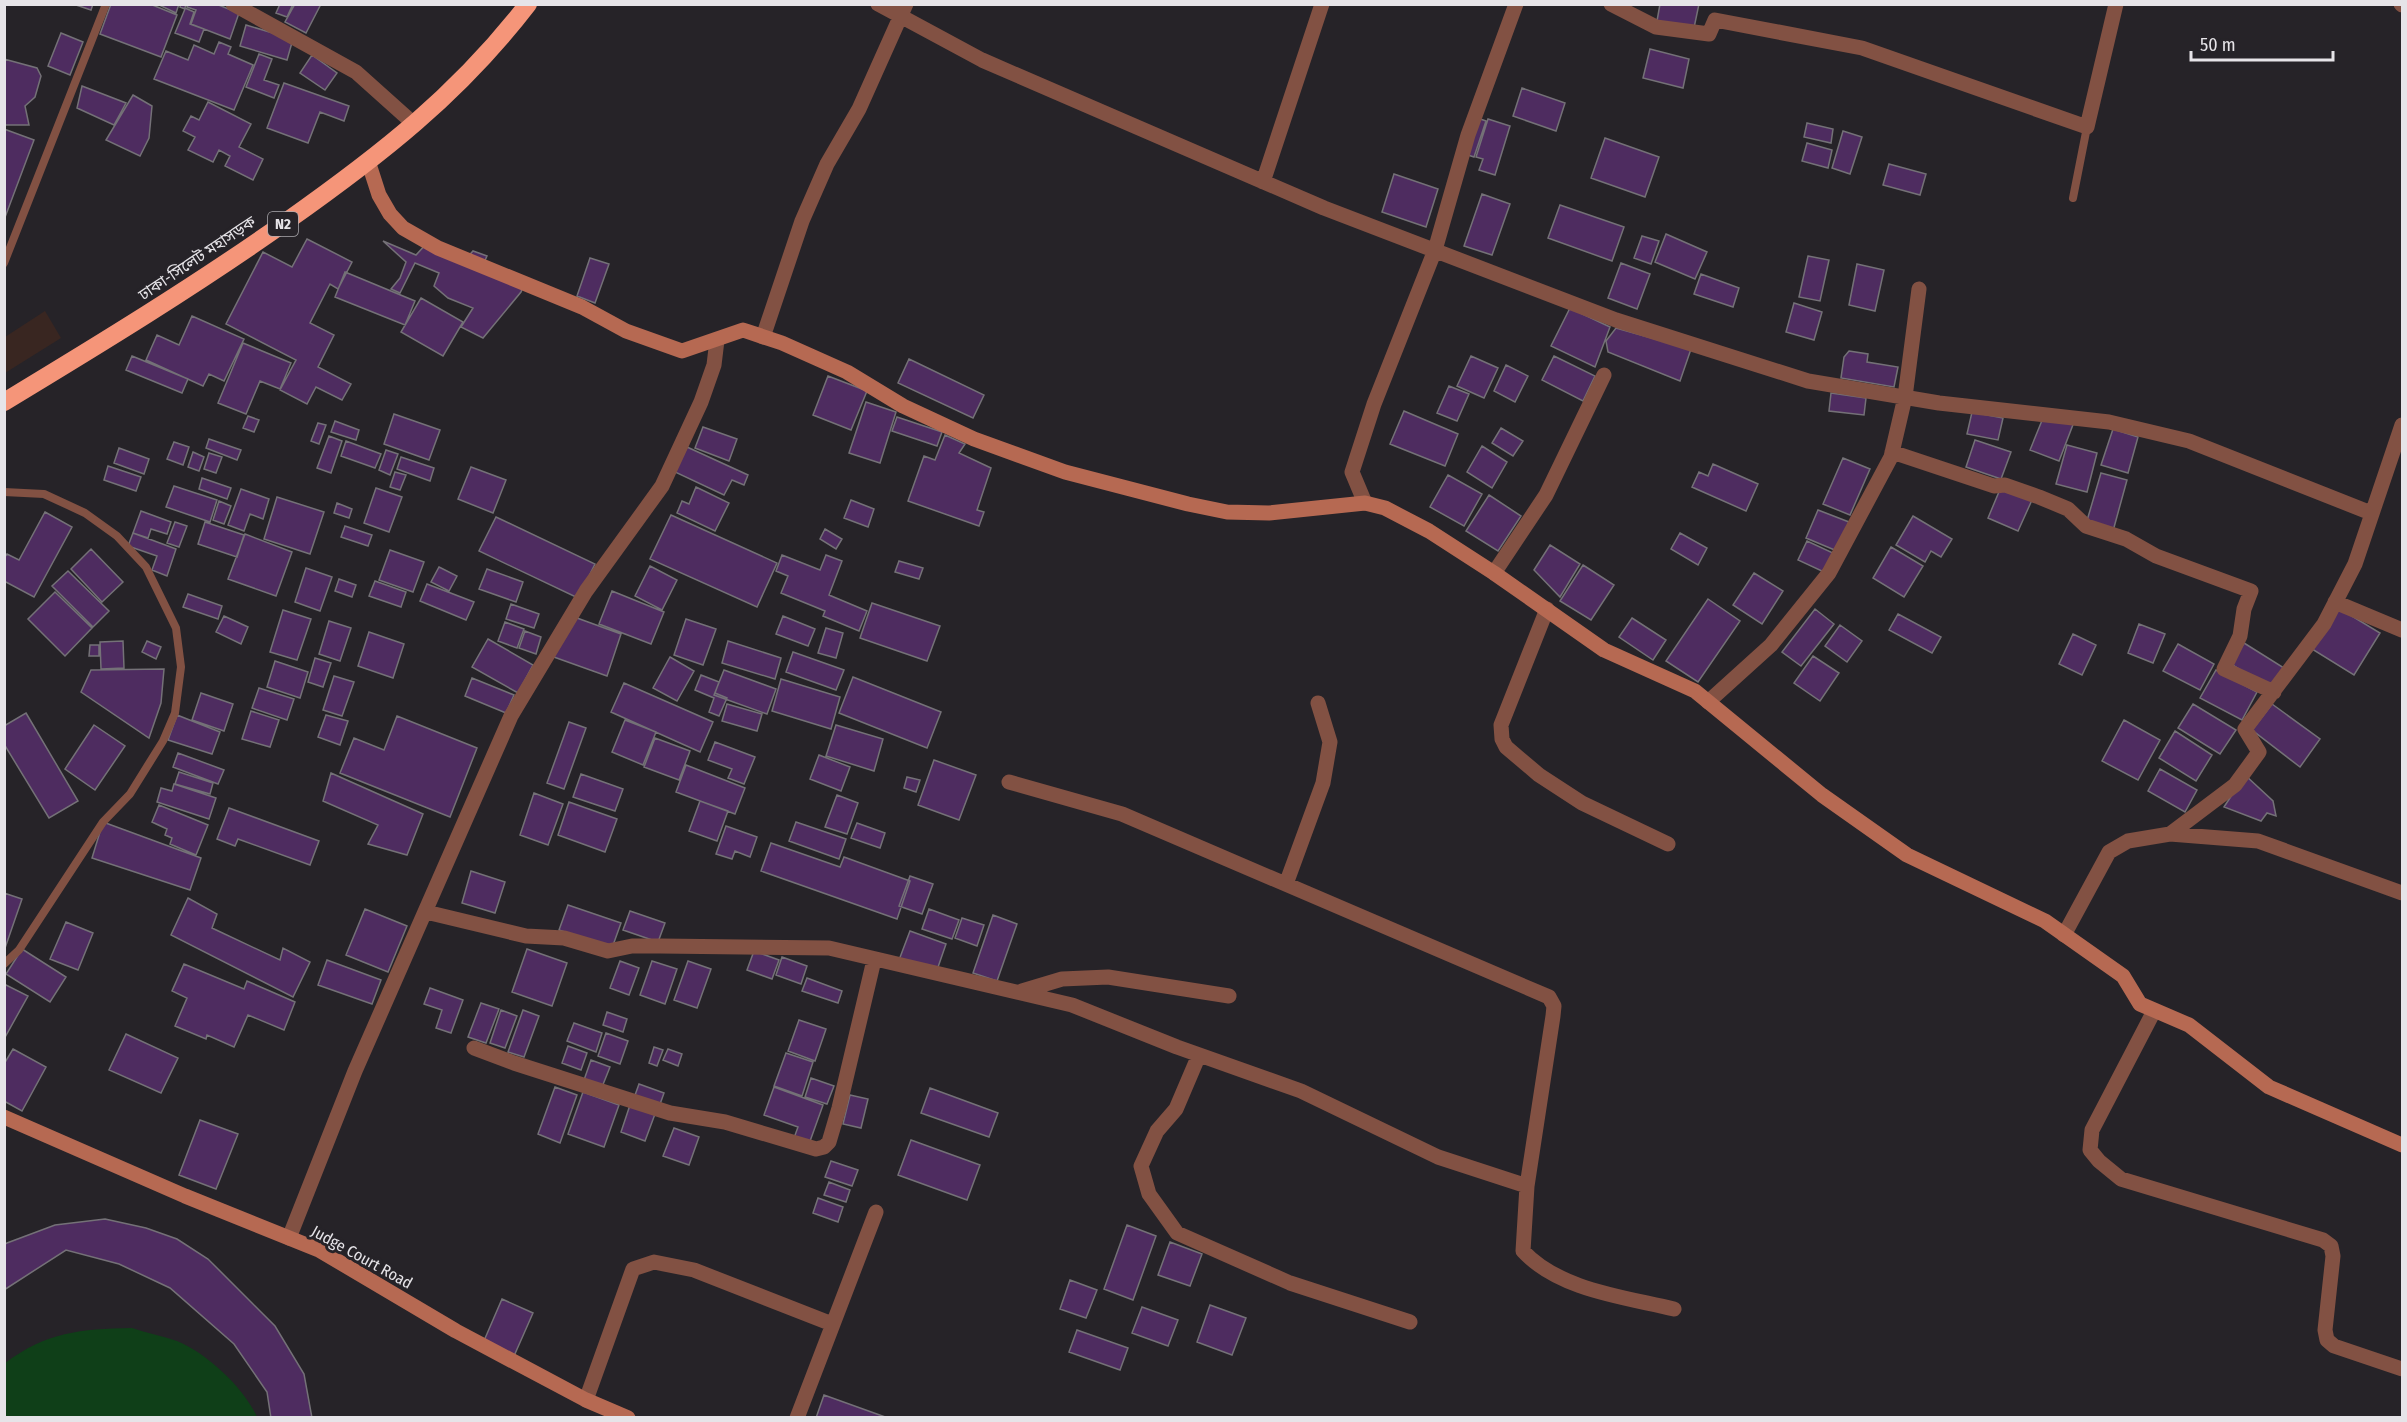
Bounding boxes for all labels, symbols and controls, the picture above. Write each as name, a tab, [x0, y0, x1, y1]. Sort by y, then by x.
scale bar	[2191, 24, 2334, 62]
text: 50 m	[2200, 34, 2236, 56]
street label: ঢাকা-সিলেট মহাসড়ক	[134, 211, 260, 305]
road number: N2	[268, 212, 298, 236]
street label: Judge Court Road	[308, 1221, 416, 1293]

